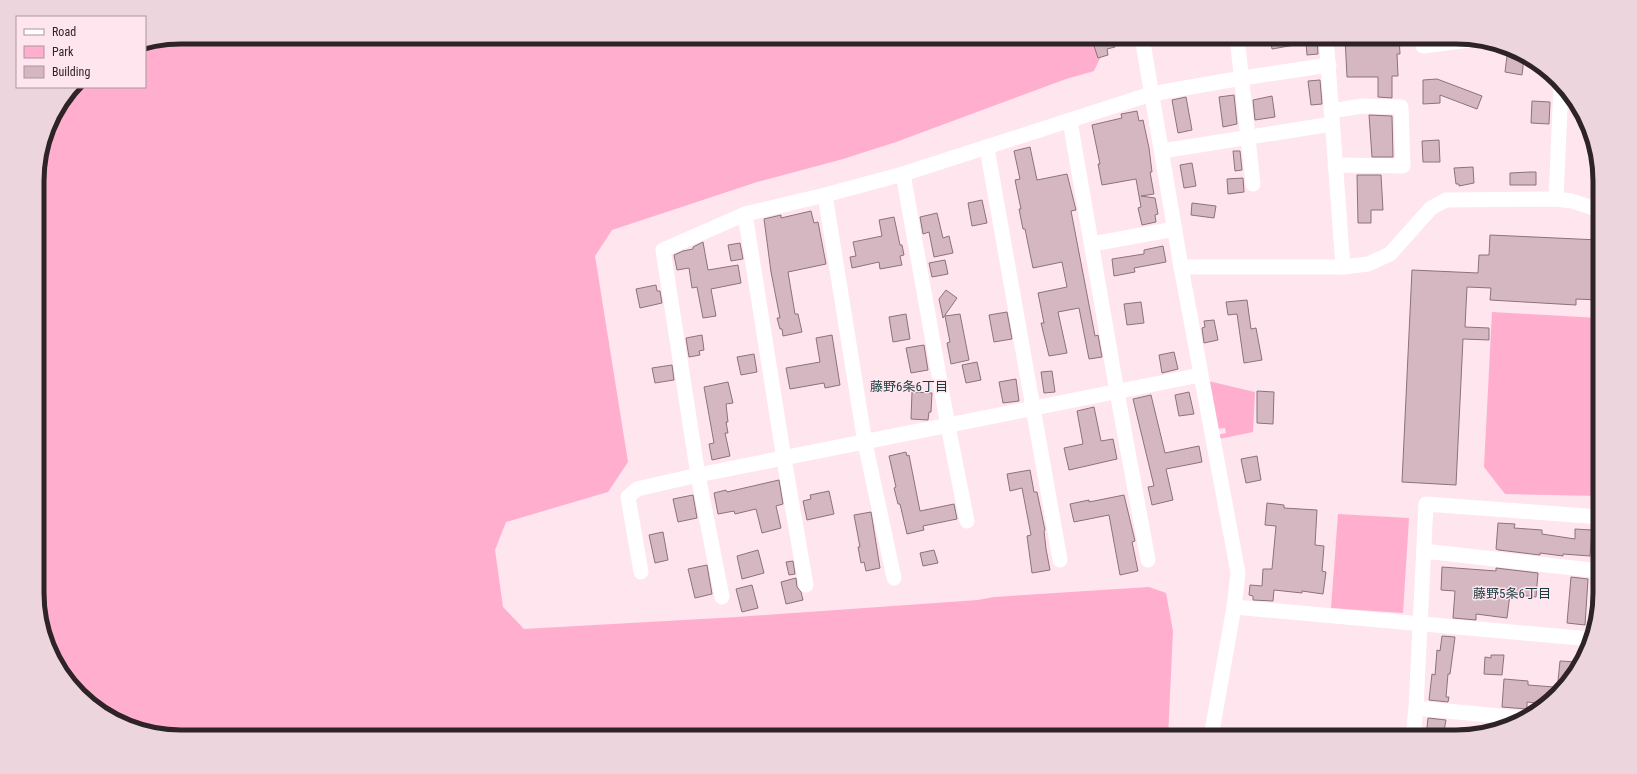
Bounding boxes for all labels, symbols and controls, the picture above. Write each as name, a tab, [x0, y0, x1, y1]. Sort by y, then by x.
legend	[16, 16, 146, 88]
text: Road	[52, 25, 76, 39]
text: Park	[52, 45, 74, 59]
text: Building	[52, 65, 90, 79]
district label: 藤野6条6丁目	[870, 379, 948, 394]
district label: 藤野5条6丁目	[1473, 586, 1551, 601]

